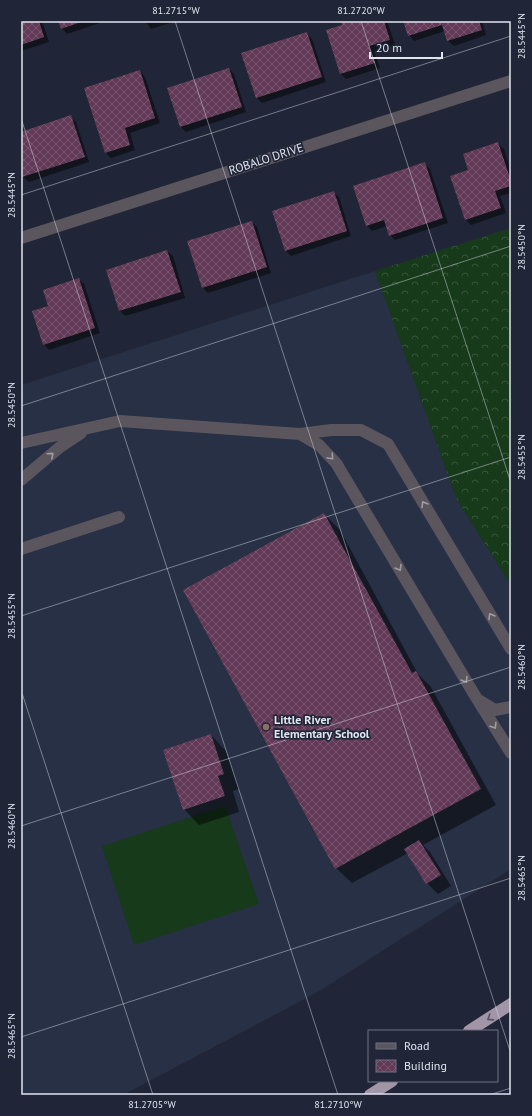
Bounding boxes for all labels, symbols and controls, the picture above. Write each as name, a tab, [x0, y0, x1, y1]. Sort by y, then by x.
text: 81.2715°W	[152, 4, 200, 17]
text: 81.2720°W	[337, 4, 385, 17]
text: 28.5445°N	[515, 13, 528, 59]
scale bar	[370, 34, 442, 60]
text: 20 m	[376, 40, 402, 55]
street label: ROBALO DRIVE	[227, 139, 305, 178]
text: 28.5445°N	[5, 172, 18, 218]
text: 28.5450°N	[515, 224, 528, 270]
text: 28.5450°N	[5, 382, 18, 428]
text: 28.5455°N	[515, 434, 528, 480]
one-way arrow	[46, 452, 54, 460]
one-way arrow	[326, 453, 333, 460]
one-way arrow	[421, 501, 429, 508]
one-way arrow	[394, 564, 401, 571]
text: 28.5455°N	[5, 593, 18, 639]
one-way arrow	[488, 613, 496, 620]
text: 28.5460°N	[515, 644, 528, 690]
one-way arrow	[461, 676, 468, 683]
place label: Little River Elementary School	[274, 712, 370, 741]
marker: Little River Elementary School	[261, 722, 271, 732]
one-way arrow	[489, 722, 497, 729]
text: 28.5460°N	[5, 803, 18, 849]
text: 28.5465°N	[515, 855, 528, 901]
text: 28.5465°N	[5, 1013, 18, 1059]
one-way arrow	[487, 1013, 494, 1020]
legend	[368, 1030, 498, 1082]
text: Road	[404, 1038, 429, 1053]
text: Building	[404, 1058, 447, 1073]
text: 81.2705°W	[128, 1098, 176, 1111]
text: 81.2710°W	[314, 1098, 362, 1111]

